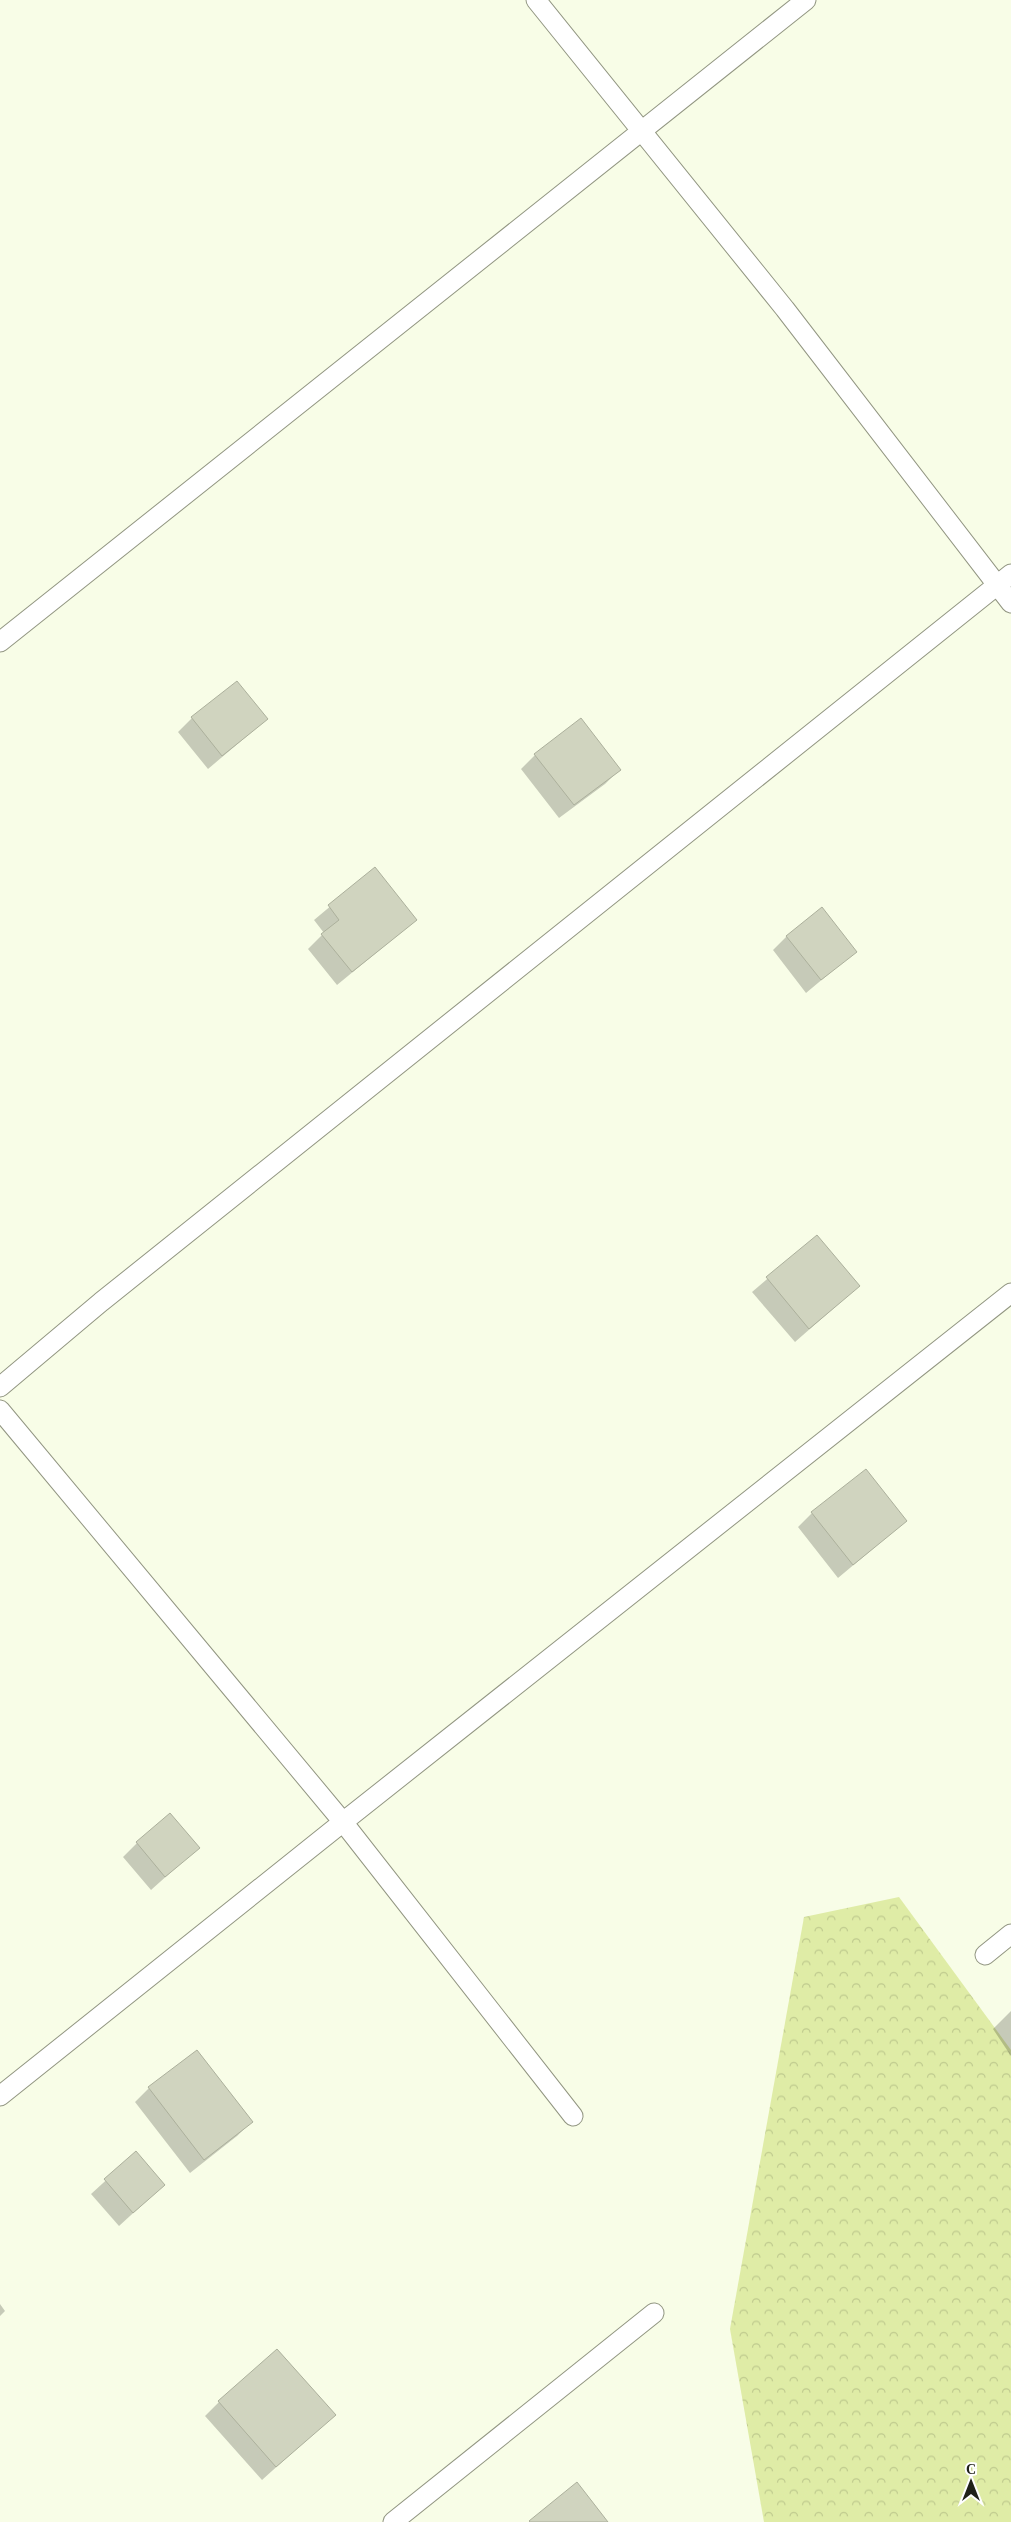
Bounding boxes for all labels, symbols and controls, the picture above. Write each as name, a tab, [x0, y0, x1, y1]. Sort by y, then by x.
north arrow	[946, 2457, 996, 2507]
text: С	[966, 2462, 976, 2477]

